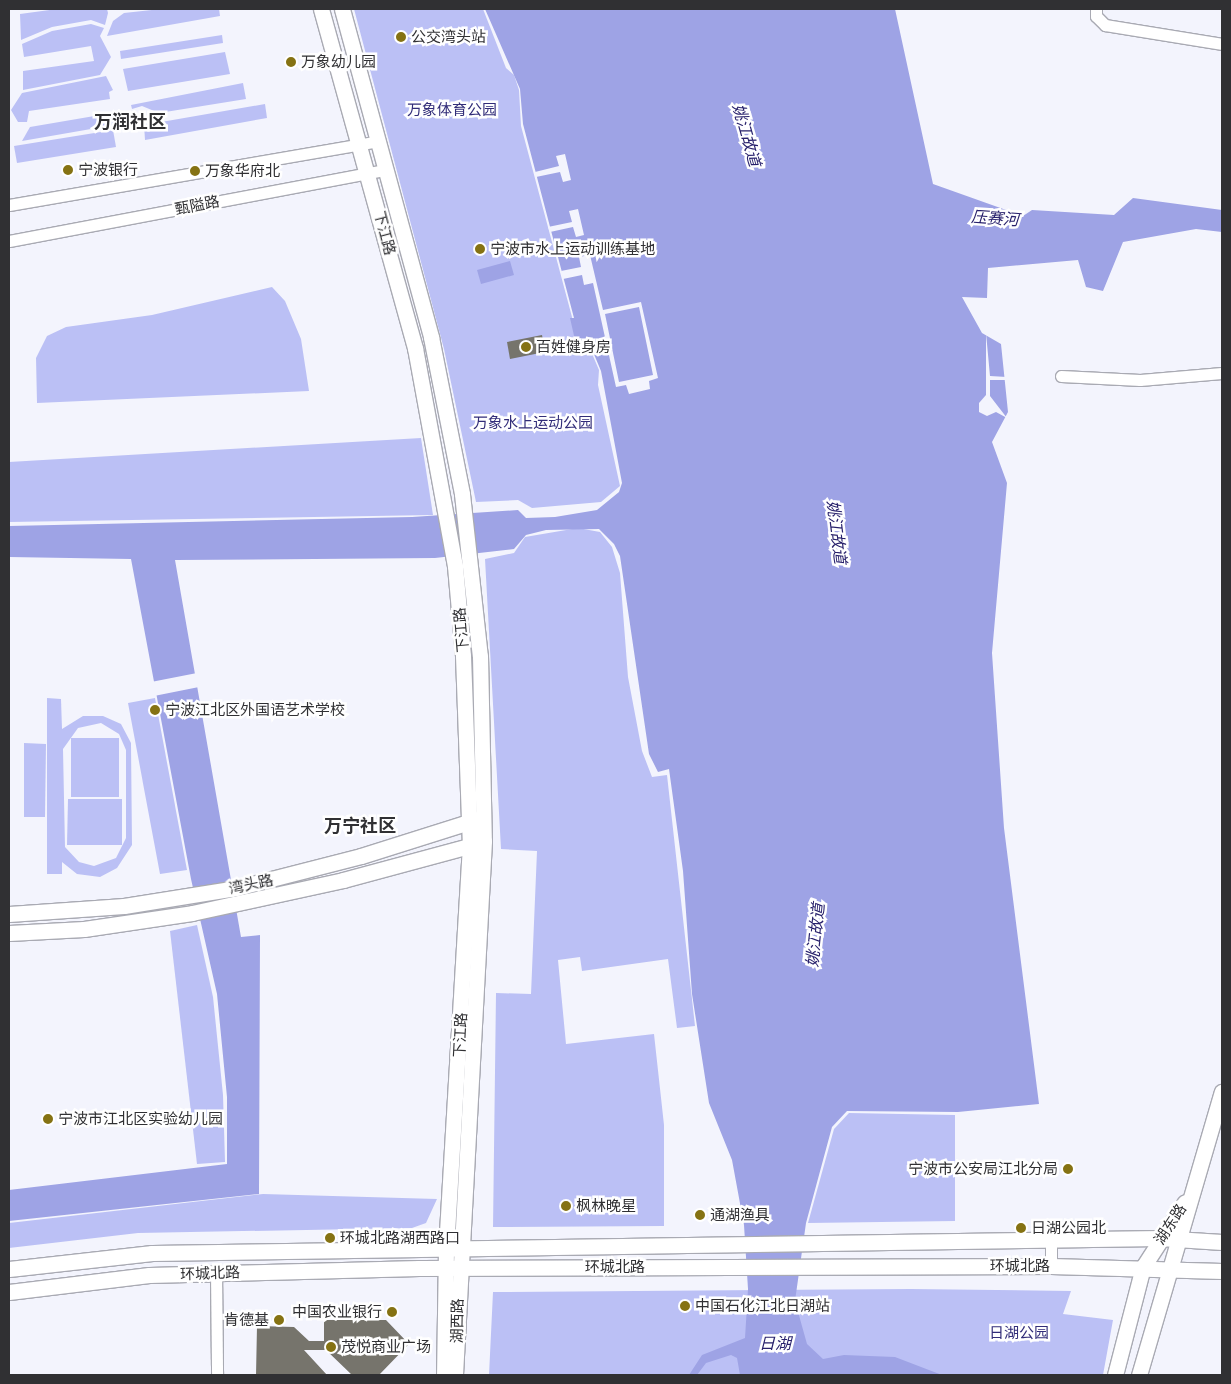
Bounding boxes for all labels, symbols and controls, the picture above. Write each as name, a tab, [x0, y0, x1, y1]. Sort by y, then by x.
place label: 公交湾头站	[411, 28, 486, 46]
marker: 公交湾头站	[395, 31, 407, 43]
place label: 万象幼儿园	[301, 53, 376, 71]
marker: 万象幼儿园	[285, 56, 297, 68]
park label: 万象体育公园	[407, 101, 497, 119]
water label: 姚江故道	[729, 102, 765, 168]
district label: 万润社区	[94, 111, 166, 133]
place label: 宁波银行	[78, 161, 138, 179]
place label: 万象华府北	[205, 162, 280, 180]
marker: 宁波银行	[62, 164, 74, 176]
marker: 万象华府北	[189, 165, 201, 177]
street label: 甄隘路	[173, 192, 221, 218]
water label: 压赛河	[970, 207, 1020, 229]
street label: 下江路	[370, 209, 400, 257]
place label: 宁波市水上运动训练基地	[490, 240, 655, 258]
marker: 宁波市水上运动训练基地	[474, 243, 486, 255]
place label: 百姓健身房	[536, 338, 611, 356]
marker: 百姓健身房	[520, 341, 532, 353]
park label: 万象水上运动公园	[473, 414, 593, 432]
water label: 姚江故道	[824, 499, 850, 565]
street label: 下江路	[450, 607, 472, 653]
place label: 宁波江北区外国语艺术学校	[165, 701, 345, 719]
marker: 宁波江北区外国语艺术学校	[149, 704, 161, 716]
district label: 万宁社区	[324, 815, 396, 837]
street label: 湾头路	[227, 871, 275, 897]
water label: 姚江故道	[802, 902, 828, 968]
street label: 下江路	[450, 1012, 470, 1058]
place label: 宁波市江北区实验幼儿园	[58, 1110, 223, 1128]
marker: 宁波市江北区实验幼儿园	[42, 1113, 54, 1125]
place label: 宁波市公安局江北分局	[908, 1160, 1058, 1178]
marker: 宁波市公安局江北分局	[1062, 1163, 1074, 1175]
place label: 枫林晚星	[576, 1197, 636, 1215]
marker: 枫林晚星	[560, 1200, 572, 1212]
street label: 湖东路	[1150, 1200, 1190, 1248]
place label: 通湖渔具	[710, 1206, 770, 1224]
marker: 通湖渔具	[694, 1209, 706, 1221]
place label: 日湖公园北	[1031, 1219, 1106, 1237]
marker: 日湖公园北	[1015, 1222, 1027, 1234]
place label: 环城北路湖西路口	[340, 1229, 460, 1247]
marker: 环城北路湖西路口	[324, 1232, 336, 1244]
street label: 环城北路	[990, 1257, 1050, 1275]
street label: 环城北路	[585, 1258, 645, 1276]
street label: 环城北路	[180, 1263, 240, 1283]
place label: 中国石化江北日湖站	[695, 1297, 830, 1315]
street label: 湖西路	[448, 1298, 466, 1344]
marker: 中国石化江北日湖站	[679, 1300, 691, 1312]
place label: 中国农业银行	[292, 1303, 382, 1321]
marker: 中国农业银行	[386, 1306, 398, 1318]
place label: 肯德基	[224, 1311, 269, 1329]
marker: 肯德基	[273, 1314, 285, 1326]
park label: 日湖公园	[989, 1324, 1049, 1342]
water label: 日湖	[759, 1333, 791, 1353]
place label: 茂悦商业广场	[341, 1338, 431, 1356]
marker: 茂悦商业广场	[325, 1341, 337, 1353]

